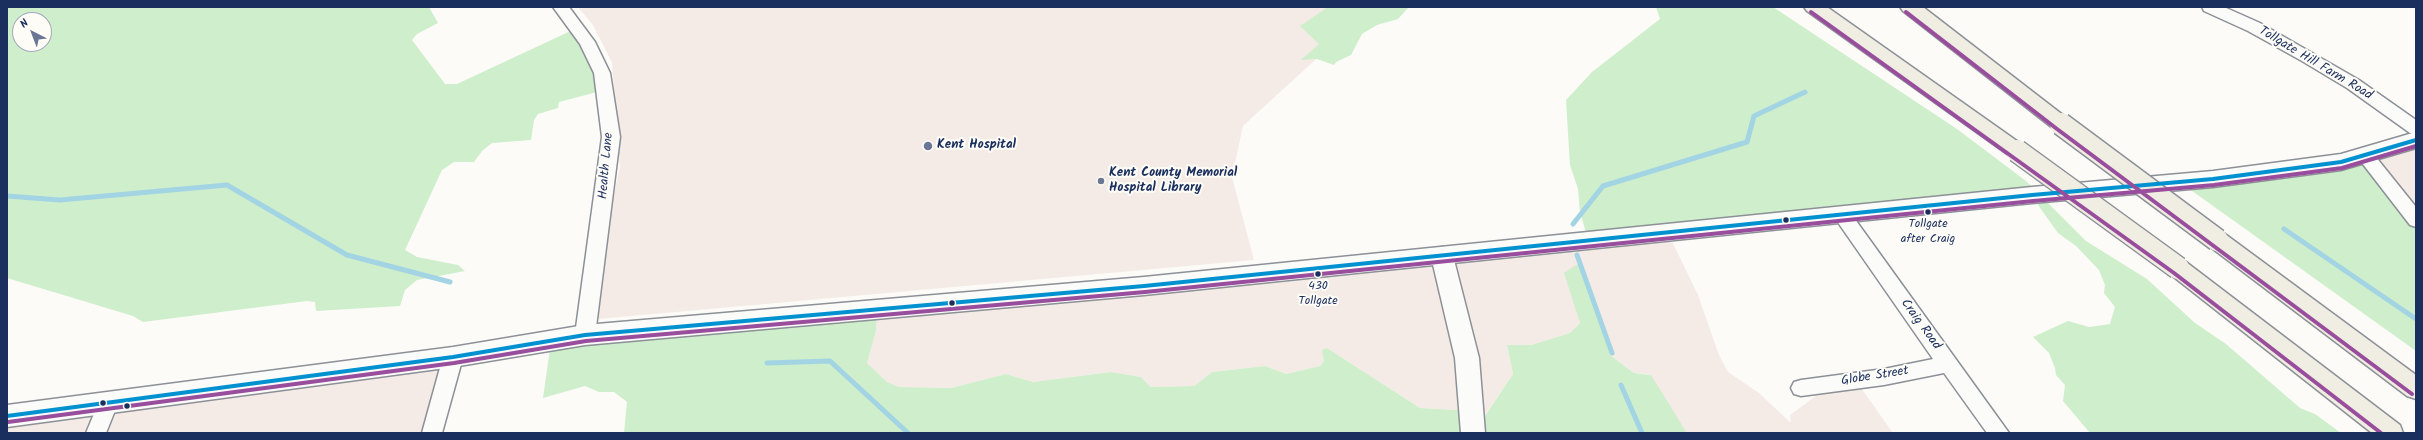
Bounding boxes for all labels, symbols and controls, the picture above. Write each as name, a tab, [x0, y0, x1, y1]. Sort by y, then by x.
north arrow	[12, 12, 52, 52]
text: N	[16, 15, 33, 33]
street label: Tollgate Hill Farm Road	[2255, 24, 2375, 104]
street label: Health Lane	[596, 132, 618, 200]
place label: Kent Hospital	[937, 138, 1016, 154]
marker: Kent Hospital	[922, 140, 934, 152]
place label: Kent County Memorial Hospital Library	[1109, 166, 1237, 197]
marker: Kent County Memorial Hospital Library	[1096, 176, 1106, 186]
marker: Tollgate after Craig	[1923, 207, 1933, 217]
unlabelled marker	[1781, 215, 1791, 225]
place label: Tollgate after Craig	[1901, 218, 1955, 246]
marker: 430 Tollgate	[1313, 269, 1323, 279]
place label: 430 Tollgate	[1298, 280, 1338, 308]
street label: Craig Road	[1896, 297, 1944, 353]
unlabelled marker	[947, 298, 957, 308]
street label: Globe Street	[1840, 364, 1910, 390]
unlabelled marker	[98, 398, 108, 408]
unlabelled marker	[122, 401, 132, 411]

